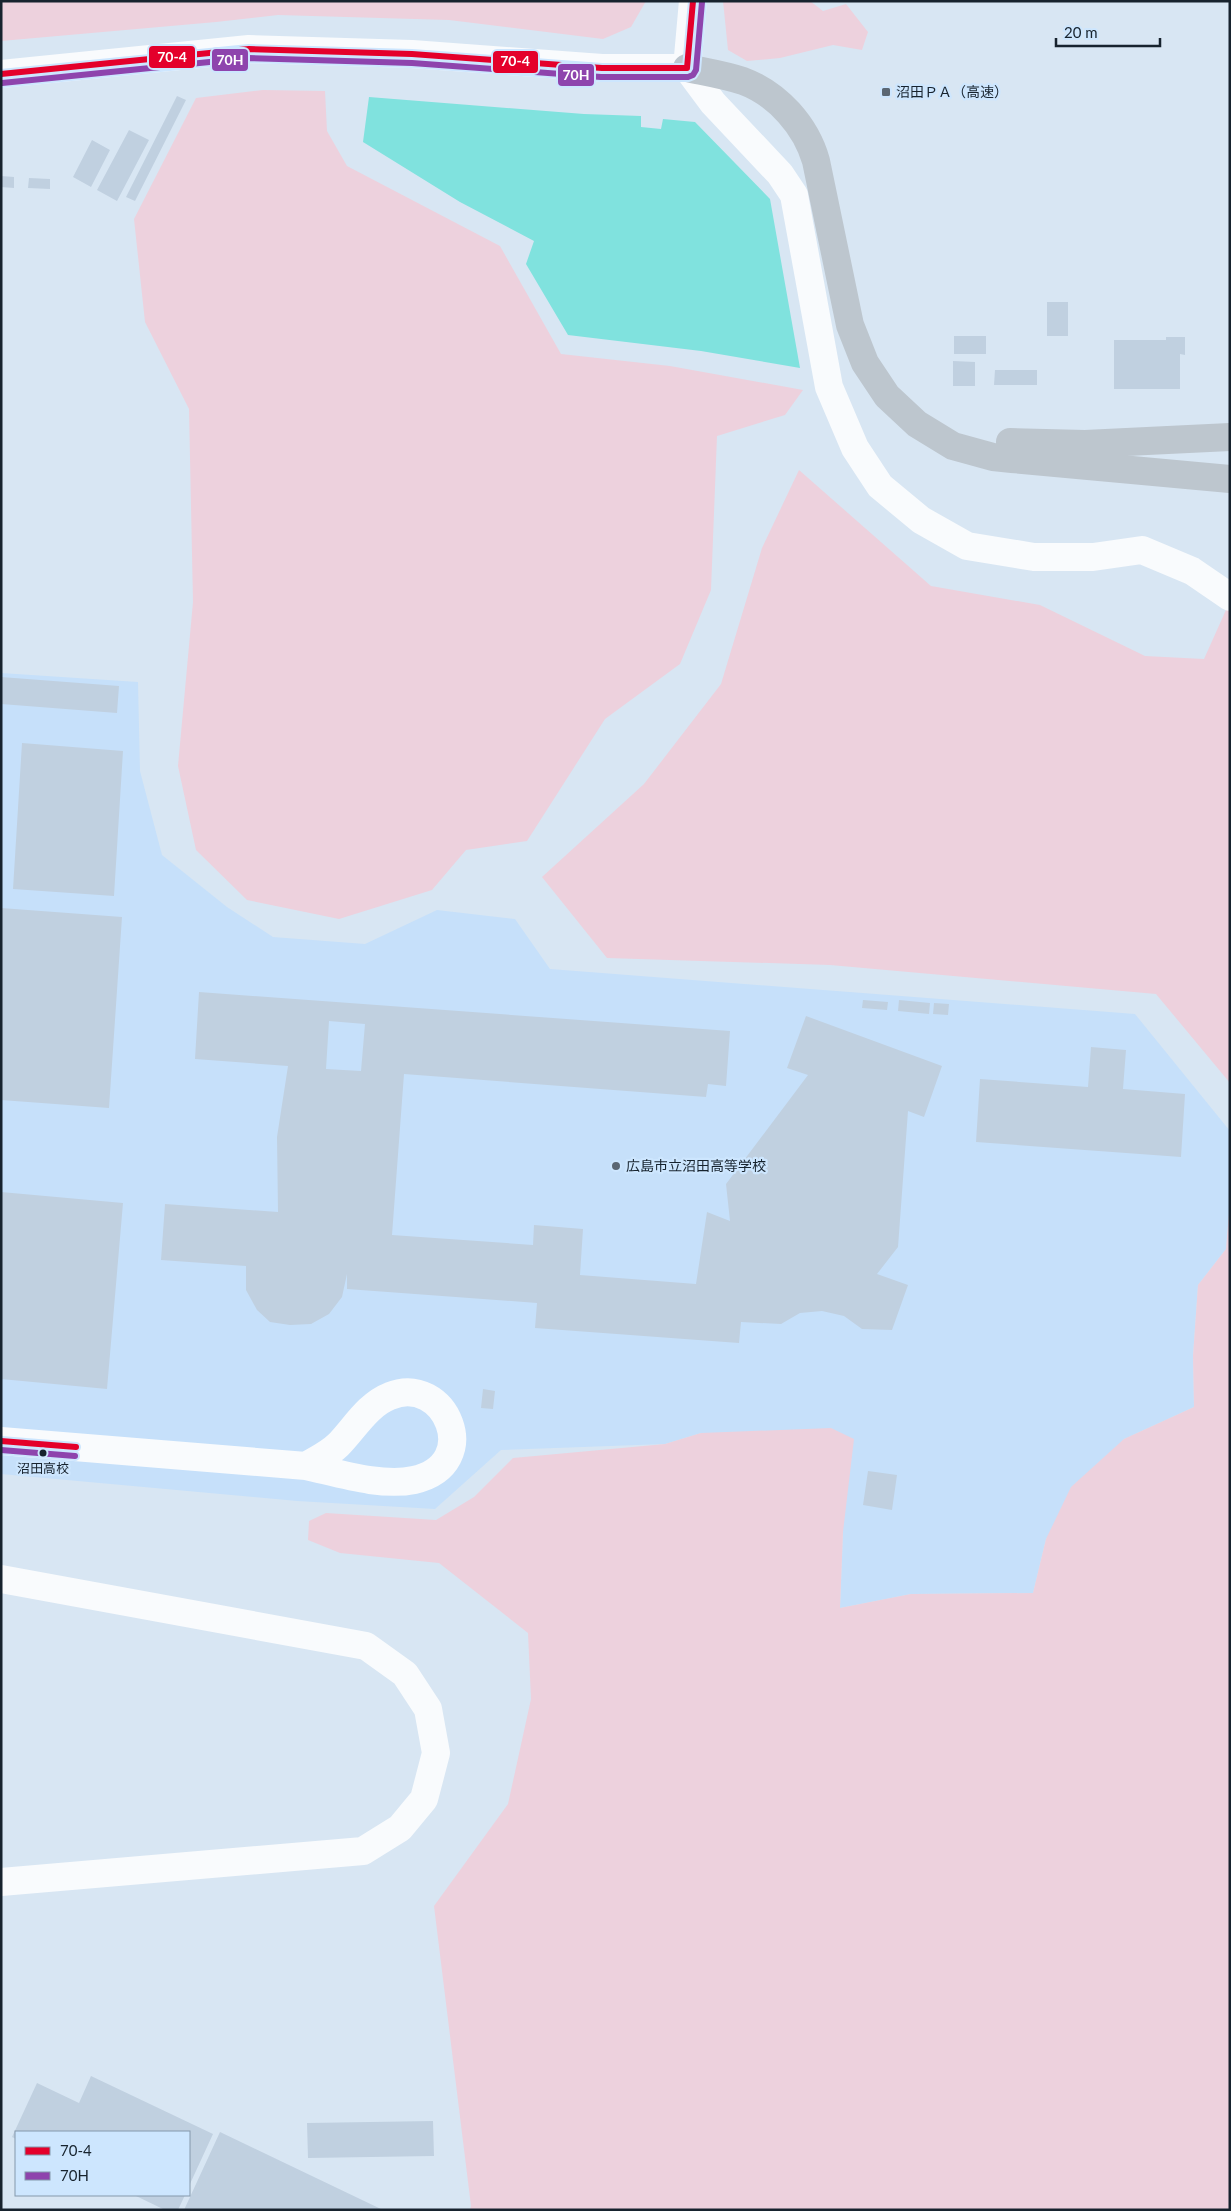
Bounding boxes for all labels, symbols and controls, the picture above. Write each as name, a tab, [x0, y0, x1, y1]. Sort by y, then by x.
scale bar	[1056, 15, 1160, 47]
text: 20 m	[1064, 23, 1098, 41]
line badge: 70-4	[148, 45, 196, 69]
text: 70-4	[157, 48, 187, 65]
line badge: 70H	[211, 48, 249, 72]
line badge: 70-4	[492, 50, 539, 74]
text: 70H	[216, 51, 244, 68]
text: 70-4	[500, 52, 530, 69]
line badge: 70H	[557, 63, 595, 87]
text: 70H	[562, 66, 590, 83]
place label: 沼田ＰＡ（高速）	[896, 83, 1008, 100]
marker: 沼田ＰＡ（高速）	[880, 86, 892, 98]
place label: 広島市立沼田高等学校	[626, 1157, 766, 1174]
marker: 広島市立沼田高等学校	[610, 1160, 622, 1172]
marker: 沼田高校	[38, 1448, 48, 1458]
place label: 沼田高校	[17, 1460, 69, 1476]
legend	[15, 2131, 190, 2196]
text: 70-4	[60, 2141, 92, 2159]
text: 70H	[60, 2166, 89, 2184]

